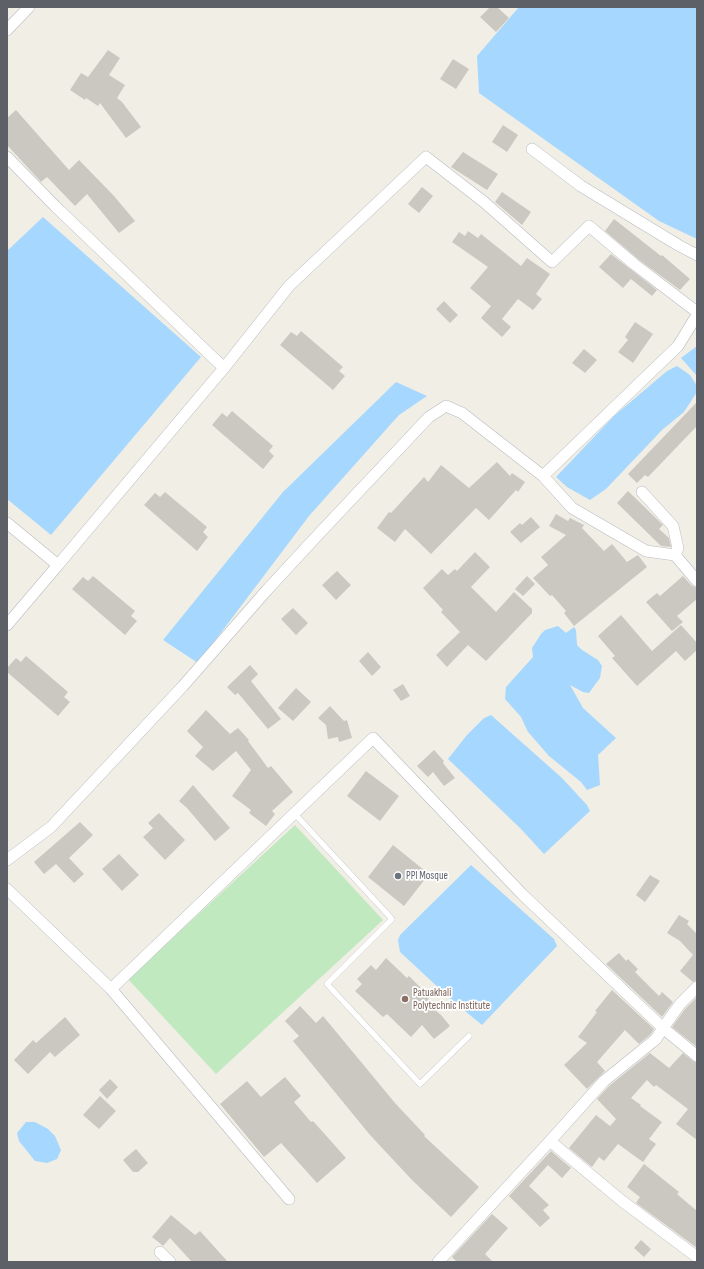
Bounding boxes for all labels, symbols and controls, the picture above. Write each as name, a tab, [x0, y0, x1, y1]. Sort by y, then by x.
place label: PPI Mosque	[406, 869, 448, 883]
marker: PPI Mosque	[393, 871, 403, 881]
place label: Patuakhali Polytechnic Institute	[413, 986, 490, 1012]
marker: Patuakhali Polytechnic Institute	[400, 994, 410, 1004]

